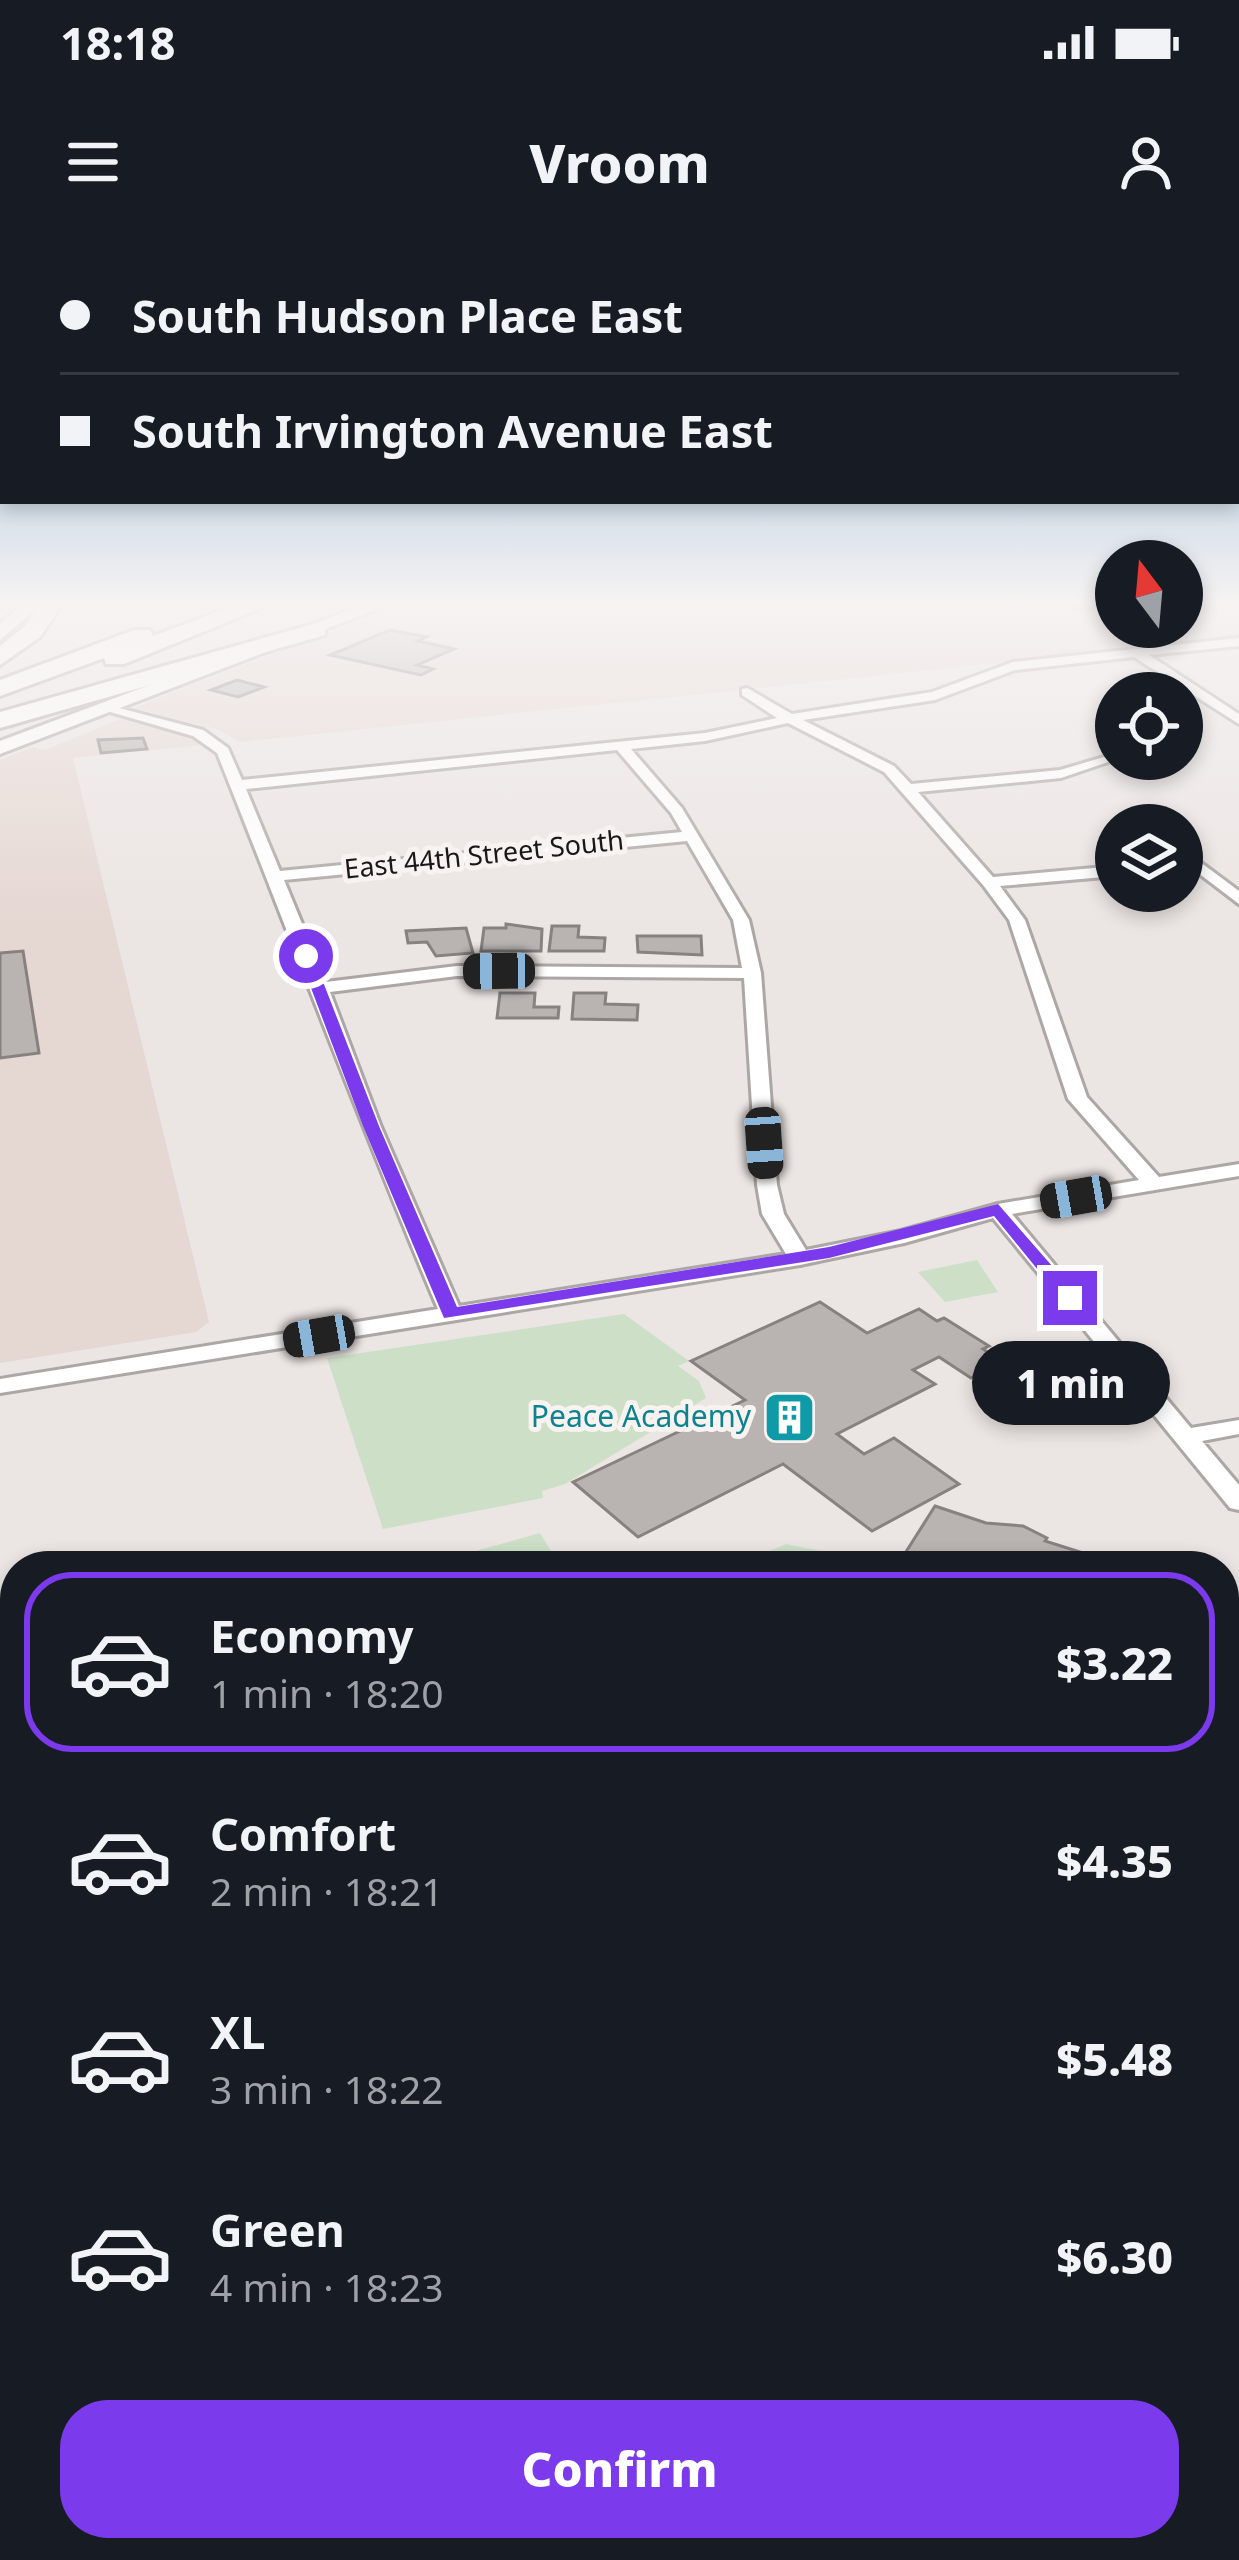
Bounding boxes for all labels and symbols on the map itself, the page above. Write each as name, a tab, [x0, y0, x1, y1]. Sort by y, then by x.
north arrow	[1095, 540, 1203, 648]
street label: East 44th Street South	[342, 820, 625, 887]
route start	[279, 929, 333, 983]
car	[463, 952, 535, 990]
car	[744, 1106, 784, 1180]
car	[1037, 1173, 1115, 1221]
route end	[1043, 1271, 1097, 1325]
car	[280, 1312, 358, 1360]
callout: 1 min	[971, 1340, 1169, 1424]
building icon: Peace Academy	[762, 1389, 818, 1445]
place label: Peace Academy	[531, 1395, 752, 1436]

